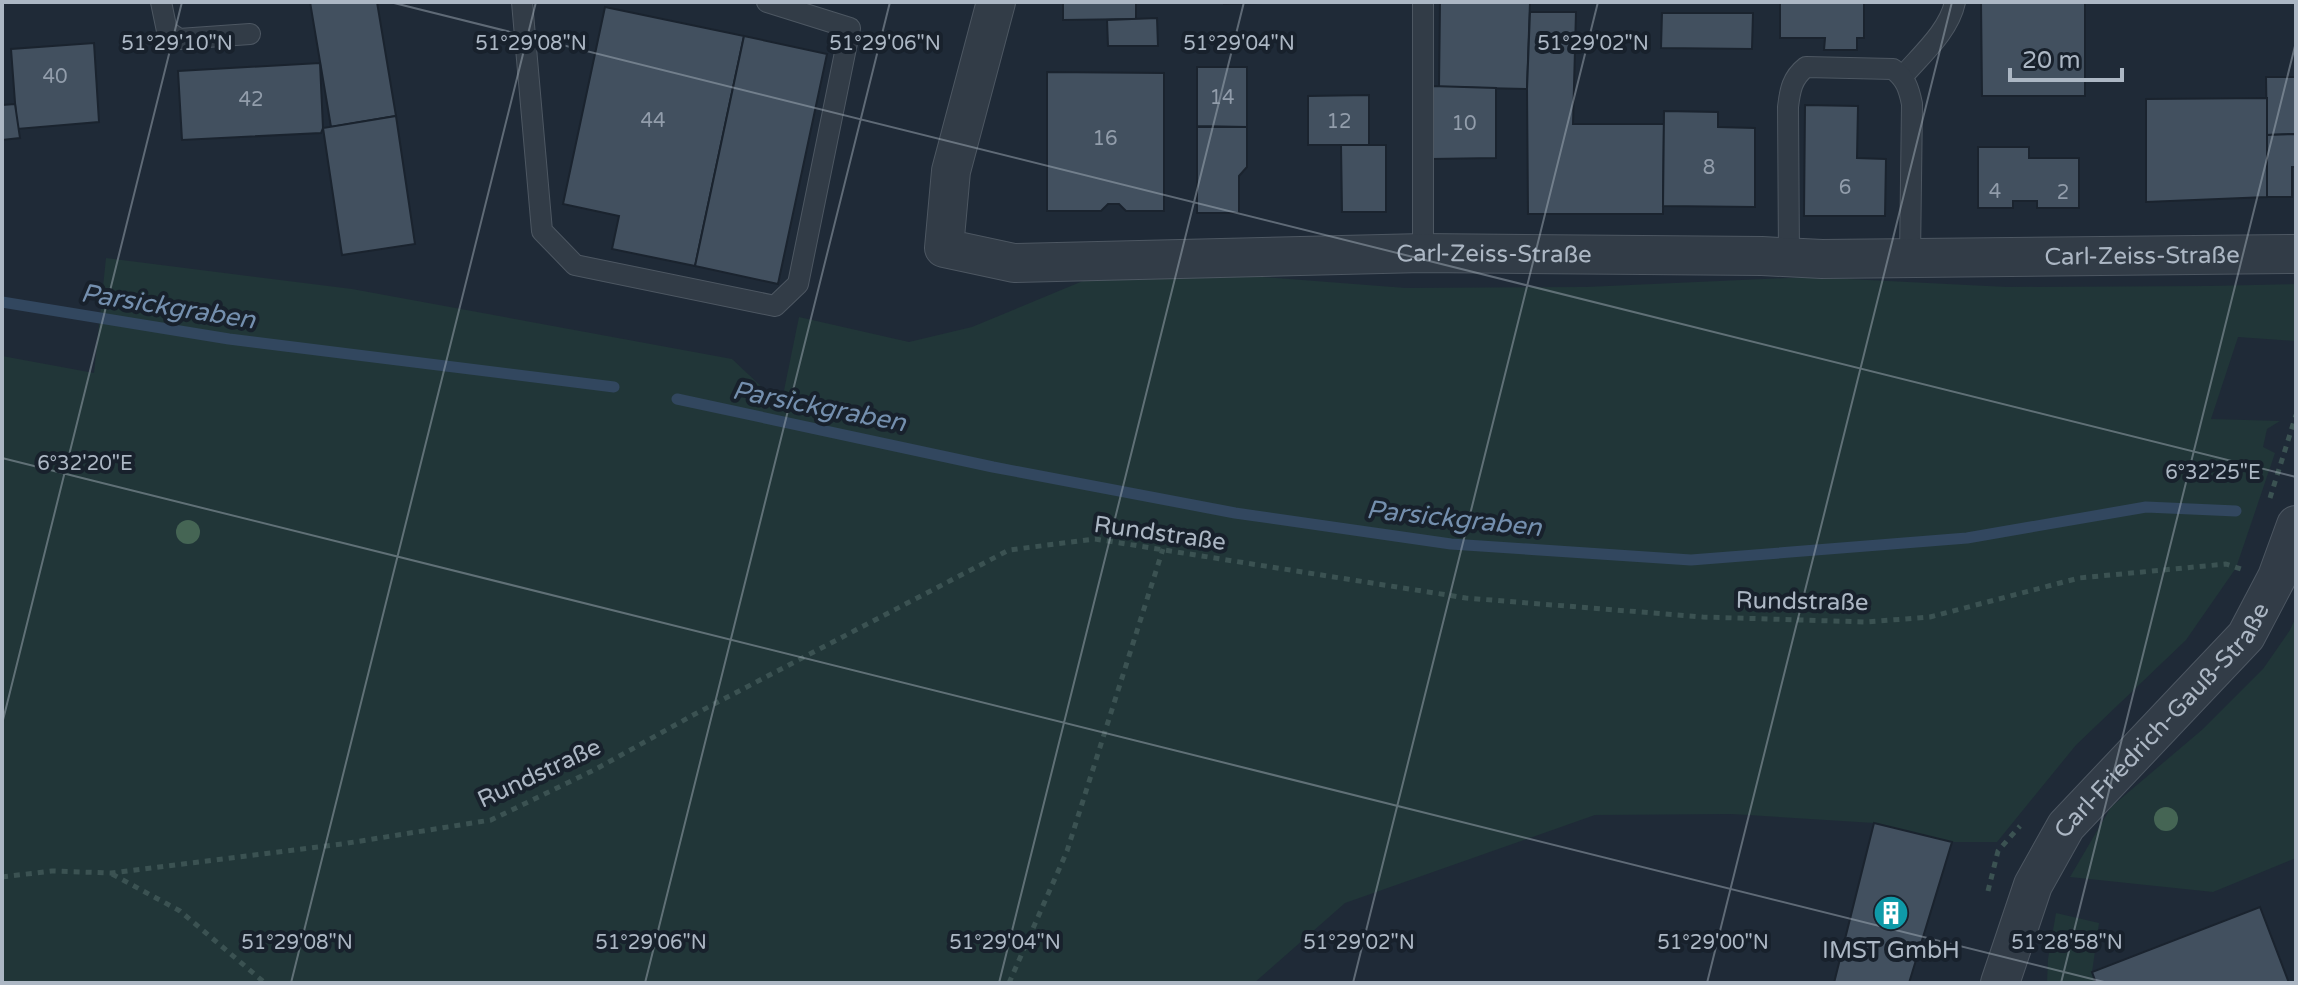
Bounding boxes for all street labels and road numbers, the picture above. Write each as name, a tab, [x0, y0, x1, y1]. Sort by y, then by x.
street label: Carl-Zeiss-Straße	[1396, 239, 1592, 269]
street label: Carl-Zeiss-Straße	[2044, 241, 2240, 272]
street label: Rundstraße	[1092, 510, 1228, 557]
street label: Rundstraße	[1735, 586, 1869, 617]
street label: Carl-Friedrich-Gauß-Straße	[2048, 598, 2276, 843]
street label: Rundstraße	[473, 732, 606, 815]

